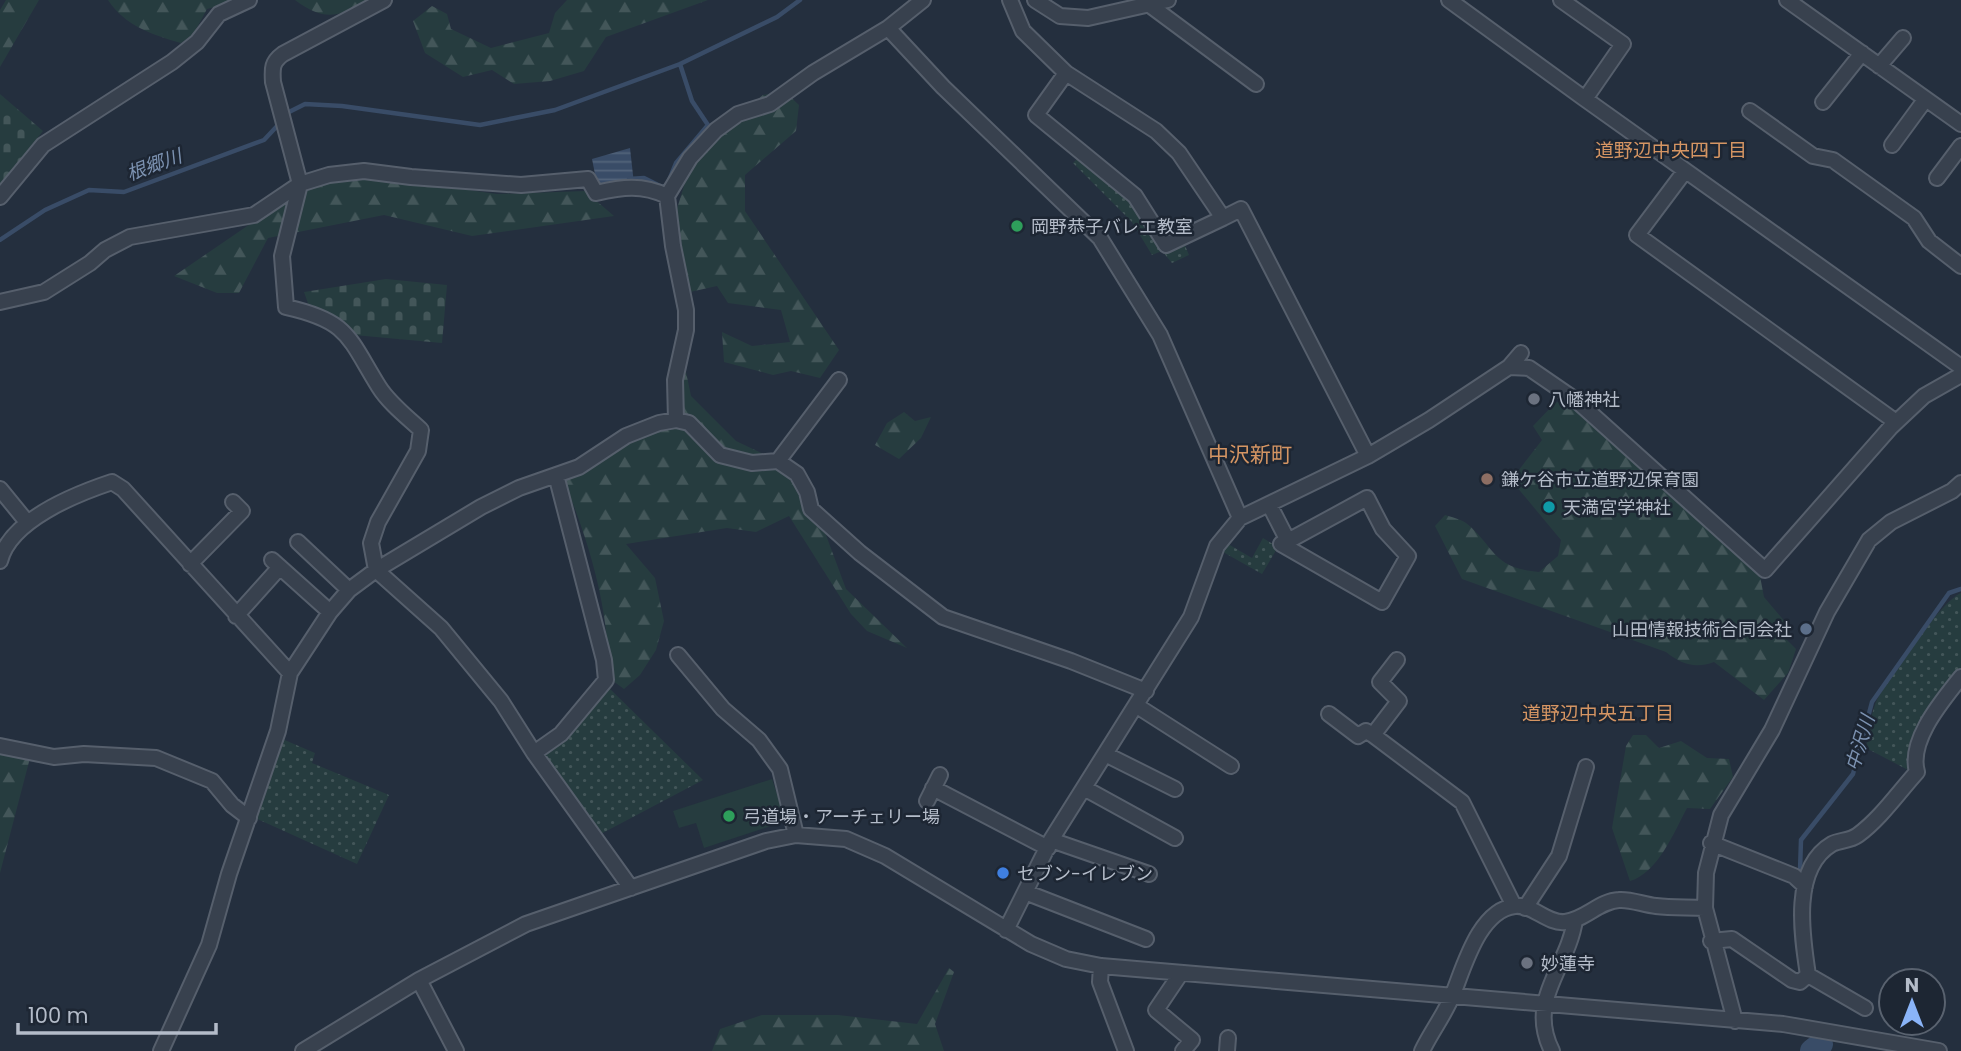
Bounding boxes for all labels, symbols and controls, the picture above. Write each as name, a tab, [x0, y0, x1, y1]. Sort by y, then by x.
district label: 道野辺中央四丁目	[1595, 137, 1747, 164]
water label: 根郷川	[123, 142, 187, 187]
place label: 岡野恭子バレエ教室	[1031, 214, 1193, 239]
marker: 岡野恭子バレエ教室	[1009, 218, 1025, 234]
place label: 八幡神社	[1548, 387, 1620, 412]
marker: 八幡神社	[1526, 391, 1542, 407]
district label: 中沢新町	[1208, 440, 1292, 469]
place label: 鎌ケ谷市立道野辺保育園	[1501, 467, 1699, 492]
marker: 鎌ケ谷市立道野辺保育園	[1479, 471, 1495, 487]
place label: 天満宮学神社	[1563, 495, 1671, 520]
marker: 天満宮学神社	[1541, 499, 1557, 515]
place label: 山田情報技術合同会社	[1612, 617, 1792, 642]
marker: 山田情報技術合同会社	[1798, 621, 1814, 637]
district label: 道野辺中央五丁目	[1522, 700, 1674, 727]
water label: 中沢川	[1839, 710, 1882, 774]
place label: 弓道場・アーチェリー場	[743, 804, 940, 829]
marker: 弓道場・アーチェリー場	[721, 808, 737, 824]
place label: セブン-イレブン	[1017, 861, 1153, 886]
marker: セブン-イレブン	[995, 865, 1011, 881]
place label: 妙蓮寺	[1541, 951, 1595, 976]
marker: 妙蓮寺	[1519, 955, 1535, 971]
north arrow	[1877, 967, 1947, 1037]
text: N	[1905, 972, 1919, 999]
scale bar	[18, 992, 215, 1036]
text: 100 m	[28, 1001, 88, 1030]

